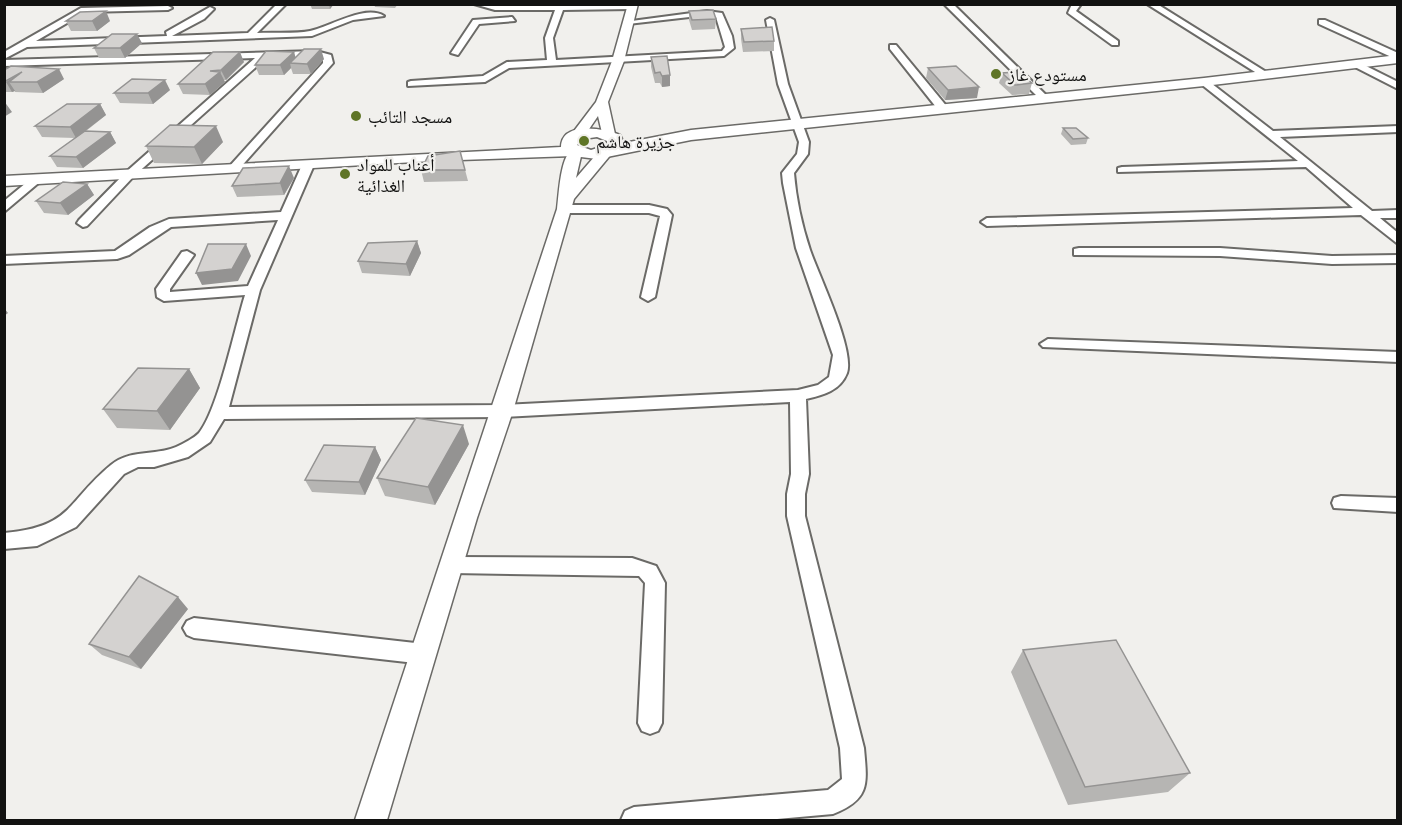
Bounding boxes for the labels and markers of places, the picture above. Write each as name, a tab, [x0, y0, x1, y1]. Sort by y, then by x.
place label: مستودع غاز	[1007, 62, 1087, 86]
marker: مستودع غاز	[989, 67, 1003, 81]
place label: مسجد التائب	[368, 104, 452, 128]
marker: مسجد التائب	[349, 109, 363, 123]
place label: جزيرة هاشم	[596, 129, 675, 154]
marker: جزيرة هاشم	[577, 134, 591, 148]
place label: أعناب للمواد الغذائية	[357, 152, 435, 197]
marker: أعناب للمواد الغذائية	[338, 167, 352, 181]

